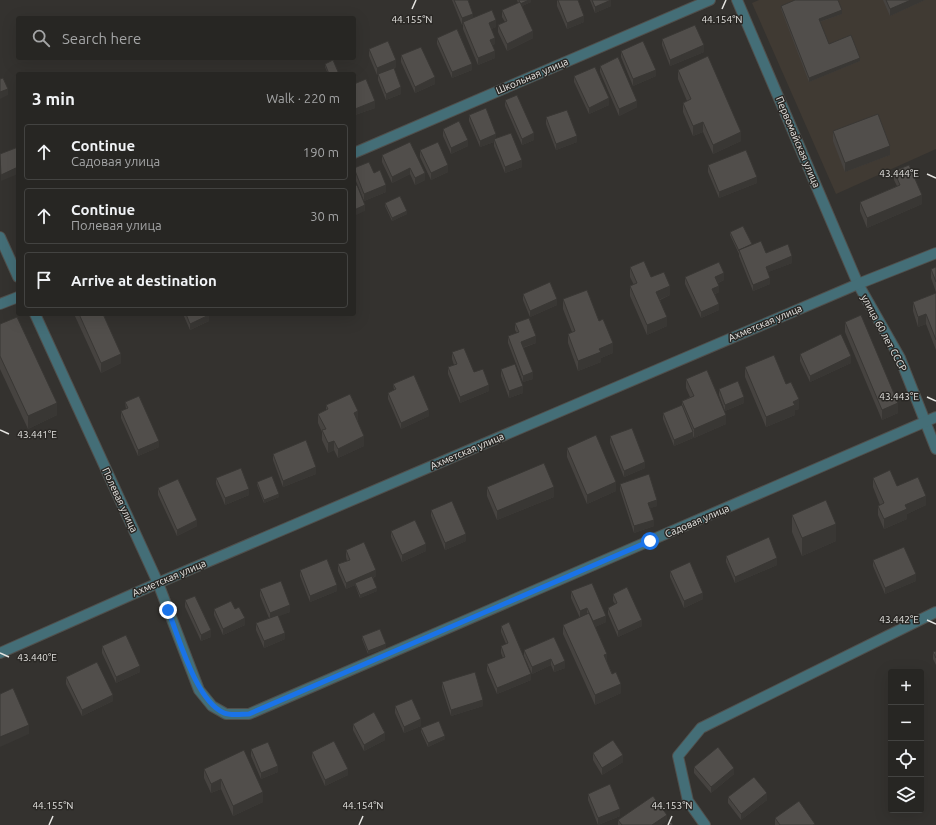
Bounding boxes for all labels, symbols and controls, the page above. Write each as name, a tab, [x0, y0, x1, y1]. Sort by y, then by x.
text: 44.155°N	[391, 14, 433, 25]
text: 44.154°N	[701, 14, 743, 25]
search box	[16, 16, 356, 60]
icon: search	[30, 27, 52, 49]
text: Search here	[62, 30, 141, 47]
street label: Школьная улица	[494, 56, 570, 96]
text: 3 min	[32, 89, 75, 108]
text: Walk · 220 m	[266, 91, 340, 105]
street label: Первомайская улица	[774, 95, 822, 189]
text: Continue	[71, 137, 135, 154]
icon: ahead	[33, 141, 55, 163]
text: 190 m	[303, 145, 339, 159]
text: Садовая улица	[71, 154, 160, 168]
text: 43.444°E	[879, 168, 919, 179]
text: Continue	[71, 201, 135, 218]
icon: ahead	[33, 205, 55, 227]
text: 30 m	[310, 209, 339, 223]
text: Полевая улица	[71, 218, 162, 232]
icon: arrive	[33, 269, 55, 291]
text: Arrive at destination	[71, 272, 217, 289]
street label: улица 60 лет СССР	[859, 293, 909, 373]
street label: Ахметская улица	[726, 303, 804, 343]
text: 43.443°E	[879, 391, 919, 402]
text: 43.441°E	[17, 429, 57, 440]
street label: Ахметская улица	[428, 431, 506, 471]
street label: Полевая улица	[100, 466, 140, 534]
street label: Садовая улица	[663, 503, 731, 539]
route start	[641, 532, 659, 550]
street label: Ахметская улица	[130, 558, 208, 598]
route end	[159, 601, 177, 619]
text: 43.442°E	[879, 614, 919, 625]
text: 43.440°E	[17, 652, 57, 663]
map controls	[888, 669, 924, 813]
button: +	[888, 669, 924, 705]
button: −	[888, 705, 924, 741]
button: locate	[888, 741, 924, 777]
button: layers	[888, 777, 924, 813]
text: 44.155°N	[32, 800, 74, 811]
text: 44.154°N	[342, 800, 384, 811]
text: 44.153°N	[651, 800, 693, 811]

